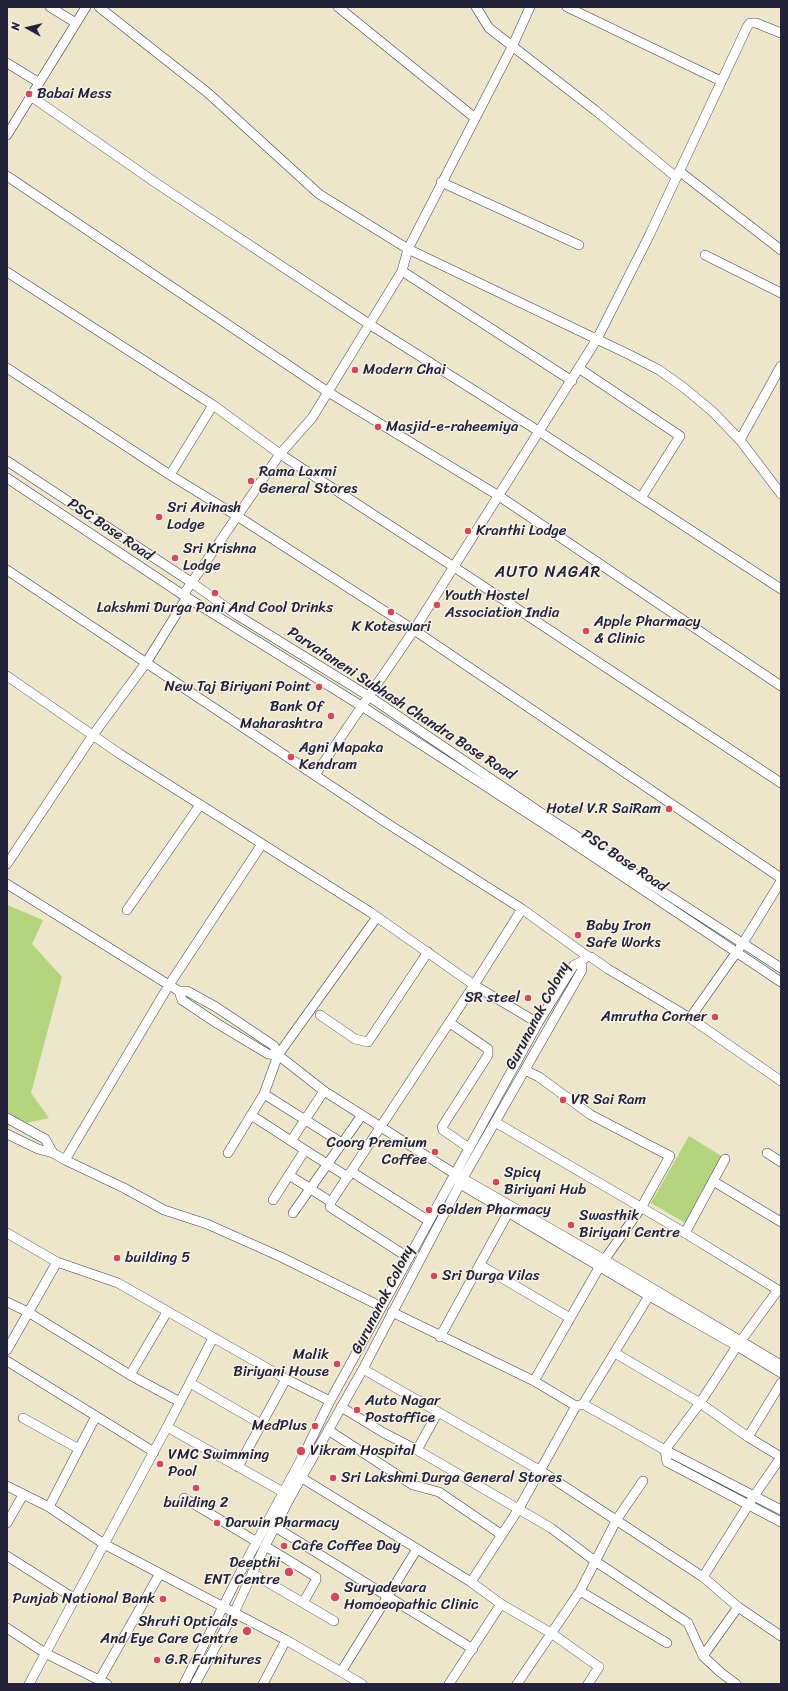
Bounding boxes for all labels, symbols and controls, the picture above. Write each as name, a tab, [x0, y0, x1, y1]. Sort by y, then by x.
north arrow	[8, 8, 48, 48]
text: N	[6, 21, 26, 31]
place label: Babai Mess	[37, 85, 112, 103]
marker: Babai Mess	[24, 89, 34, 99]
place label: Modern Chai	[363, 361, 446, 379]
marker: Modern Chai	[350, 365, 360, 375]
place label: Masjid-e-raheemiya	[386, 418, 518, 436]
marker: Masjid-e-raheemiya	[373, 422, 383, 432]
place label: Rama Laxmi General Stores	[259, 463, 357, 498]
marker: Rama Laxmi General Stores	[246, 476, 256, 486]
street label: PSC Bose Road	[64, 495, 156, 565]
place label: Sri Avinash Lodge	[167, 499, 241, 534]
marker: Sri Avinash Lodge	[154, 512, 164, 522]
place label: Kranthi Lodge	[476, 522, 567, 540]
marker: Kranthi Lodge	[463, 526, 473, 536]
place label: Sri Krishna Lodge	[183, 540, 256, 575]
marker: Sri Krishna Lodge	[170, 553, 180, 563]
district label: AUTO NAGAR	[495, 563, 601, 583]
place label: Youth Hostel Association India	[445, 587, 559, 622]
marker: Lakshmi Durga Pani And Cool Drinks	[210, 588, 220, 598]
place label: Lakshmi Durga Pani And Cool Drinks	[97, 599, 333, 617]
marker: Youth Hostel Association India	[432, 600, 442, 610]
marker: K Koteswari	[386, 607, 396, 617]
place label: Apple Pharmacy & Clinic	[594, 613, 701, 648]
place label: K Koteswari	[351, 618, 431, 636]
street label: Parvataneni Subhash Chandra Bose Road	[284, 624, 518, 784]
marker: Apple Pharmacy & Clinic	[581, 626, 591, 636]
place label: New Taj Biriyani Point	[164, 678, 311, 696]
marker: New Taj Biriyani Point	[314, 682, 324, 692]
place label: Bank Of Maharashtra	[240, 698, 323, 733]
marker: Bank Of Maharashtra	[326, 711, 336, 721]
place label: Agni Mapaka Kendram	[299, 739, 383, 774]
marker: Agni Mapaka Kendram	[286, 752, 296, 762]
place label: Hotel V.R SaiRam	[546, 800, 661, 818]
marker: Hotel V.R SaiRam	[664, 804, 674, 814]
street label: PSC Bose Road	[578, 826, 670, 896]
place label: Baby Iron Safe Works	[586, 917, 661, 952]
marker: Baby Iron Safe Works	[573, 930, 583, 940]
street label: Gurunanak Colony	[502, 959, 574, 1073]
place label: SR steel	[464, 989, 520, 1007]
marker: SR steel	[523, 993, 533, 1003]
place label: Amrutha Corner	[601, 1008, 707, 1026]
marker: Amrutha Corner	[710, 1012, 720, 1022]
place label: VR Sai Ram	[571, 1091, 646, 1109]
marker: VR Sai Ram	[558, 1095, 568, 1105]
place label: Coorg Premium Coffee	[327, 1134, 427, 1169]
marker: Coorg Premium Coffee	[430, 1147, 440, 1157]
place label: Spicy Biriyani Hub	[504, 1164, 586, 1199]
marker: Spicy Biriyani Hub	[491, 1177, 501, 1187]
place label: Golden Pharmacy	[437, 1201, 551, 1219]
marker: Golden Pharmacy	[424, 1205, 434, 1215]
place label: Swasthik Biriyani Centre	[579, 1207, 680, 1242]
marker: Swasthik Biriyani Centre	[566, 1220, 576, 1230]
street label: Gurunanak Colony	[348, 1243, 418, 1357]
place label: building 5	[125, 1249, 190, 1267]
marker: building 5	[112, 1253, 122, 1263]
place label: Sri Durga Vilas	[442, 1267, 540, 1285]
marker: Sri Durga Vilas	[429, 1271, 439, 1281]
place label: Malik Biriyani House	[233, 1346, 329, 1381]
marker: Malik Biriyani House	[332, 1359, 342, 1369]
place label: Auto Nagar Postoffice	[365, 1392, 440, 1427]
marker: Auto Nagar Postoffice	[352, 1405, 362, 1415]
place label: MedPlus	[252, 1417, 307, 1435]
marker: MedPlus	[310, 1421, 320, 1431]
place label: Vikram Hospital	[310, 1442, 415, 1460]
marker: Vikram Hospital	[295, 1445, 307, 1457]
place label: VMC Swimming Pool	[168, 1446, 269, 1481]
marker: VMC Swimming Pool	[155, 1459, 165, 1469]
place label: Sri Lakshmi Durga General Stores	[341, 1469, 562, 1487]
marker: Sri Lakshmi Durga General Stores	[328, 1473, 338, 1483]
marker: building 2	[191, 1483, 201, 1493]
place label: building 2	[164, 1494, 228, 1512]
place label: Darwin Pharmacy	[225, 1514, 339, 1532]
marker: Darwin Pharmacy	[212, 1518, 222, 1528]
place label: Cafe Coffee Day	[292, 1537, 401, 1555]
marker: Cafe Coffee Day	[279, 1541, 289, 1551]
place label: Deepthi ENT Centre	[204, 1554, 280, 1589]
marker: Deepthi ENT Centre	[283, 1566, 295, 1578]
place label: Suryadevara Homoeopathic Clinic	[344, 1579, 479, 1614]
place label: Punjab National Bank	[13, 1590, 155, 1608]
marker: Suryadevara Homoeopathic Clinic	[329, 1591, 341, 1603]
marker: Punjab National Bank	[158, 1594, 168, 1604]
place label: Shruti Opticals And Eye Care Centre	[100, 1613, 238, 1648]
marker: Shruti Opticals And Eye Care Centre	[241, 1625, 253, 1637]
place label: G.R Furnitures	[165, 1651, 261, 1669]
marker: G.R Furnitures	[152, 1655, 162, 1665]

